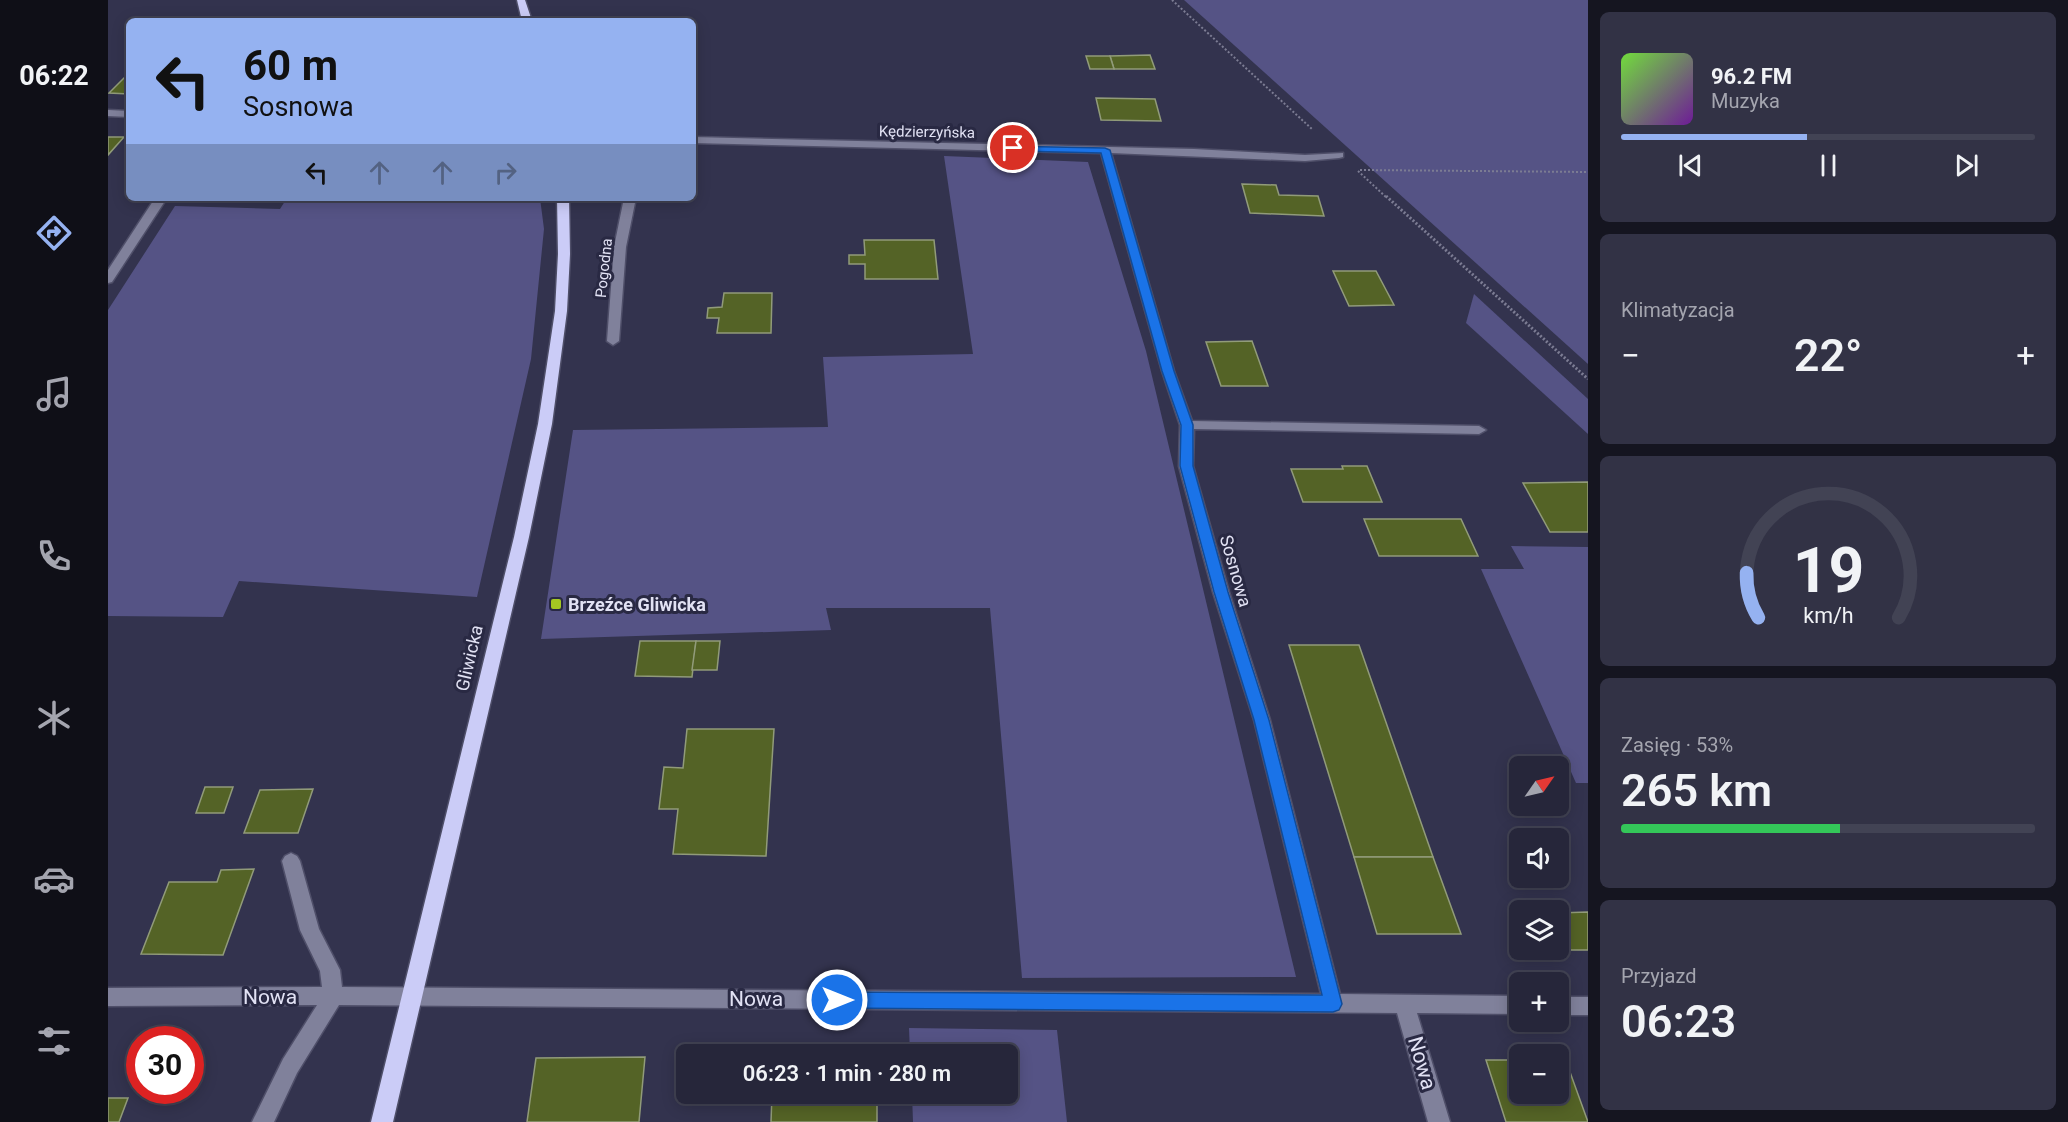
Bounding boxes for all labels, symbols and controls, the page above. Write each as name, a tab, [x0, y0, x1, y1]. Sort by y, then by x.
text: 60 m	[243, 41, 338, 90]
icon: left	[144, 42, 222, 120]
text: 06:22	[19, 60, 89, 92]
text: 96.2 FM	[1711, 64, 1792, 89]
text: Muzyka	[1711, 89, 1780, 113]
text: Sosnowa	[243, 91, 354, 123]
street label: Kędzierzyńska	[879, 122, 975, 142]
pin	[987, 122, 1038, 173]
icon: arrive	[996, 131, 1029, 164]
icon: previous	[1674, 149, 1707, 182]
icon: pause	[1812, 149, 1845, 182]
icon: next	[1950, 149, 1983, 182]
icon: left	[300, 156, 333, 189]
icon: ahead	[363, 156, 396, 189]
icon: ahead	[426, 156, 459, 189]
icon: right	[489, 156, 522, 189]
icon: directions	[33, 212, 75, 254]
street label: Pogodna	[592, 237, 616, 299]
text: Klimatyzacja	[1621, 298, 1735, 322]
text: 22°	[1794, 329, 1862, 382]
text: −	[1621, 336, 1640, 375]
text: +	[2016, 336, 2035, 375]
icon: music	[33, 373, 75, 415]
street label: Sosnowa	[1216, 533, 1256, 609]
text: 19	[1792, 534, 1864, 607]
icon: phone	[33, 535, 75, 577]
place label: Brzeźce Gliwicka	[568, 594, 706, 615]
marker: Brzeźce Gliwicka	[549, 597, 563, 611]
text: km/h	[1803, 603, 1853, 628]
street label: Gliwicka	[451, 623, 487, 693]
icon: climate	[33, 697, 75, 739]
text: Zasięg · 53%	[1621, 733, 1733, 757]
north arrow	[1509, 756, 1569, 816]
map controls	[1509, 756, 1569, 1104]
text: 265 km	[1621, 764, 1772, 817]
button: sound	[1509, 828, 1569, 888]
icon: car	[33, 858, 75, 900]
button: layers	[1509, 900, 1569, 960]
text: Przyjazd	[1621, 964, 1697, 988]
position arrow	[805, 968, 869, 1032]
button: +	[1509, 972, 1569, 1032]
street label: Nowa	[243, 985, 297, 1009]
street label: Nowa	[729, 987, 783, 1011]
text: 06:23	[1621, 995, 1736, 1048]
icon: filters	[33, 1020, 75, 1062]
speed limit sign: 30	[126, 1026, 204, 1104]
street label: Nowa	[1403, 1034, 1441, 1092]
button: −	[1509, 1044, 1569, 1104]
text: 06:23 · 1 min · 280 m	[743, 1061, 951, 1086]

